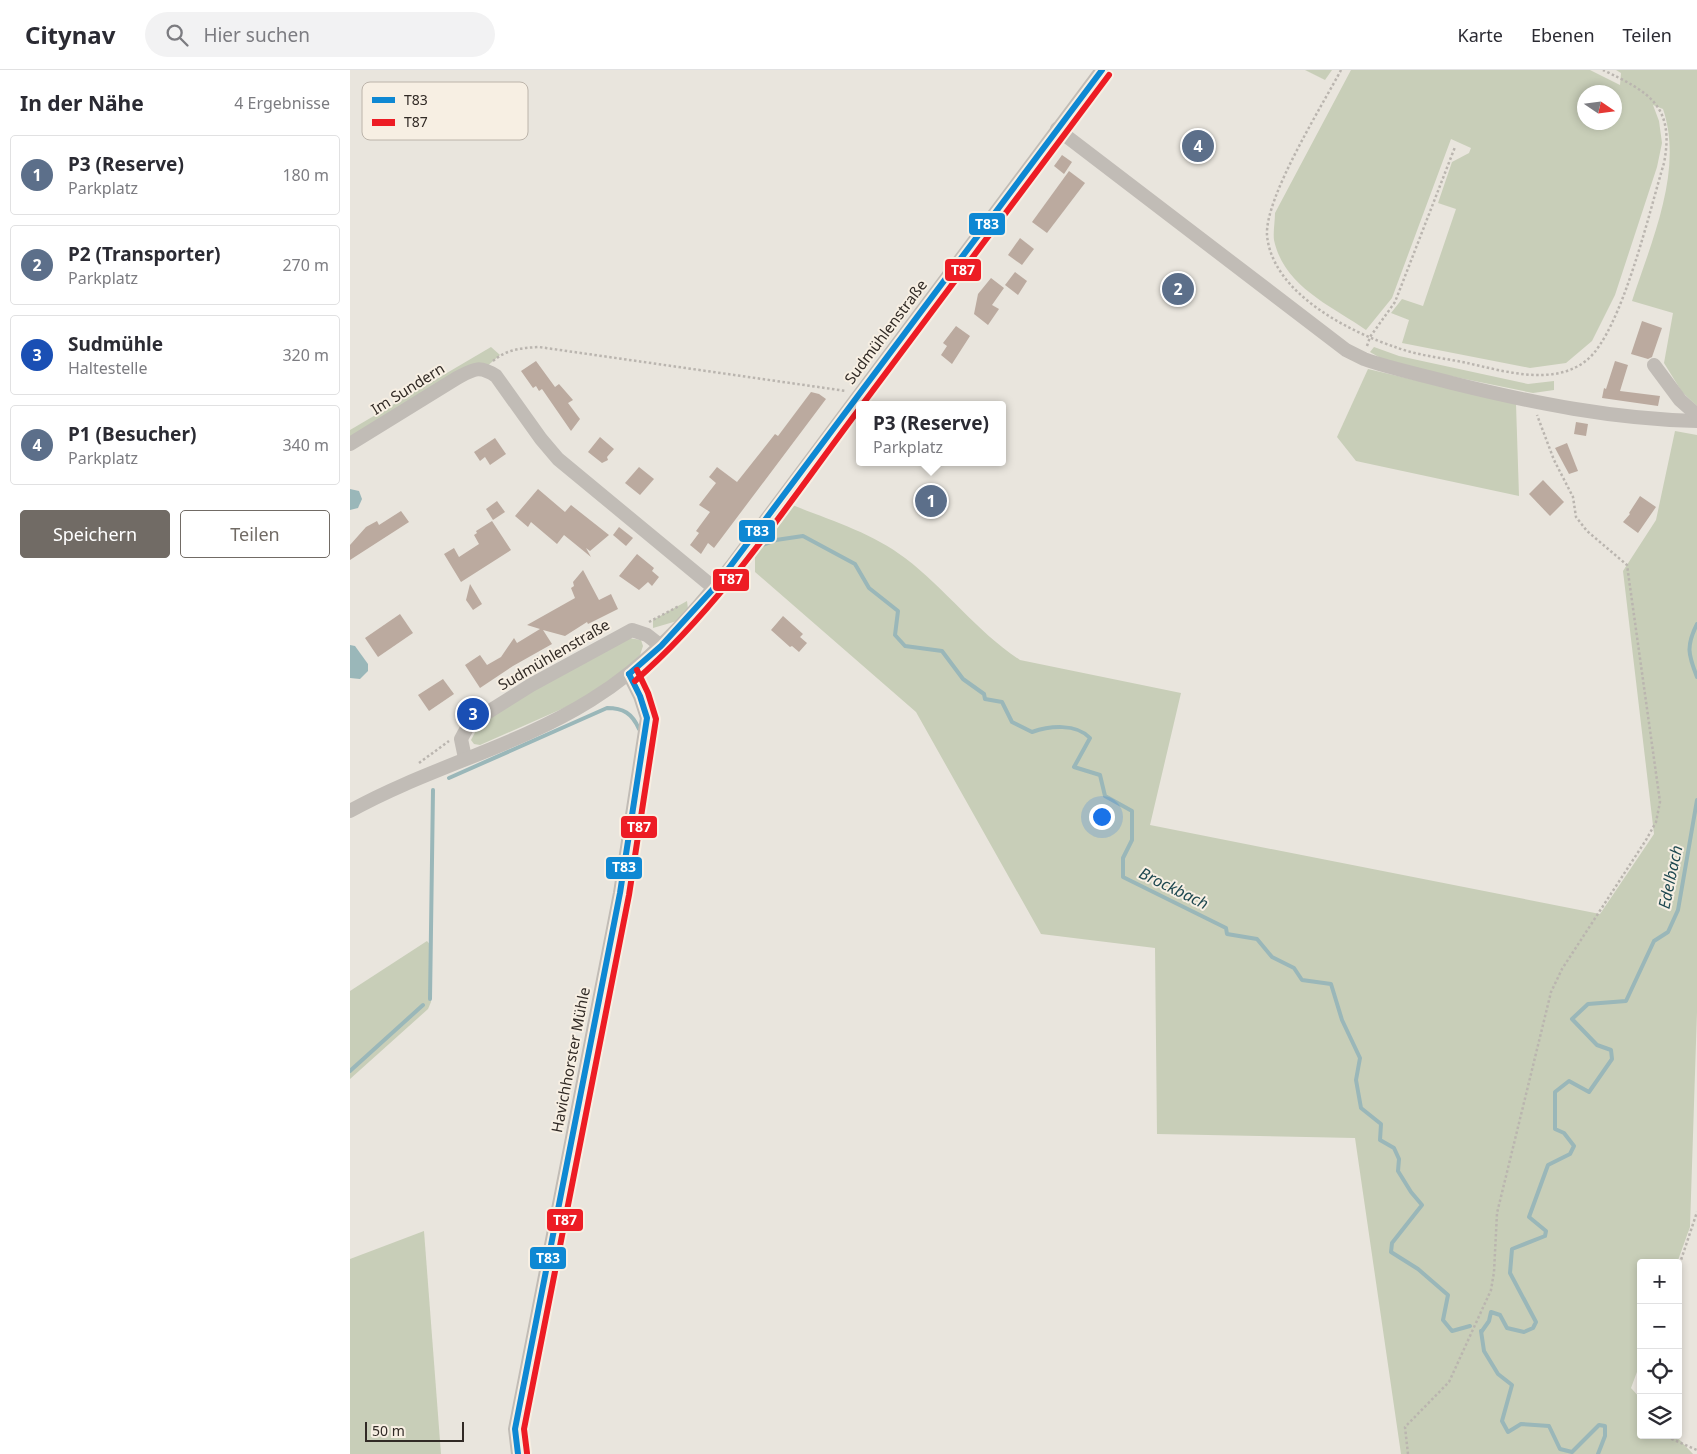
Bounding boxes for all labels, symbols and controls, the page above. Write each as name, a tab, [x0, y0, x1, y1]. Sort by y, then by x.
search box	[145, 12, 495, 57]
text: Citynav	[25, 18, 115, 51]
icon: search	[163, 21, 191, 49]
text: Hier suchen	[203, 22, 310, 48]
text: Karte	[1458, 23, 1503, 47]
text: Ebenen	[1531, 23, 1595, 47]
text: Teilen	[1623, 23, 1672, 47]
legend	[362, 82, 528, 140]
north arrow	[1577, 85, 1622, 130]
text: In der Nähe	[20, 89, 144, 117]
text: T83	[404, 90, 428, 109]
text: 4 Ergebnisse	[234, 92, 330, 114]
text: T87	[404, 112, 428, 131]
pin: 4	[1182, 127, 1214, 165]
text: P3 (Reserve)	[68, 151, 184, 177]
text: 1	[32, 164, 42, 186]
text: 180 m	[282, 164, 329, 186]
text: Parkplatz	[68, 177, 138, 199]
line badge: T83	[968, 212, 1006, 236]
text: T83	[975, 214, 999, 233]
text: P2 (Transporter)	[68, 241, 220, 267]
text: 2	[32, 254, 42, 276]
text: 270 m	[282, 254, 329, 276]
line badge: T87	[944, 258, 982, 282]
text: T87	[951, 260, 975, 279]
text: Parkplatz	[68, 267, 138, 289]
pin: 2	[1162, 270, 1194, 308]
street label: Sudmühlenstraße	[839, 275, 931, 388]
text: Sudmühle	[68, 331, 163, 357]
text: 3	[32, 344, 42, 366]
text: 320 m	[282, 344, 329, 366]
text: Haltestelle	[68, 357, 148, 379]
street label: Im Sundern	[367, 358, 448, 419]
popup	[856, 401, 1006, 466]
text: P3 (Reserve)	[873, 410, 989, 436]
text: P1 (Besucher)	[68, 421, 196, 447]
text: 4	[32, 434, 42, 456]
text: 340 m	[282, 434, 329, 456]
text: Parkplatz	[873, 436, 943, 458]
text: Parkplatz	[68, 447, 138, 469]
pin: 1	[915, 482, 947, 520]
button: Speichern	[20, 510, 170, 558]
button: Teilen	[180, 510, 330, 558]
line badge: T83	[738, 519, 776, 543]
text: T83	[745, 521, 769, 540]
line badge: T87	[712, 568, 750, 592]
text: T87	[719, 569, 743, 588]
street label: Sudmühlenstraße	[494, 614, 613, 694]
pin: 3	[457, 695, 489, 733]
your location	[1089, 804, 1115, 830]
line badge: T87	[620, 815, 658, 839]
text: T87	[627, 817, 651, 836]
water label: Edelbach	[1653, 843, 1687, 911]
line badge: T83	[605, 856, 643, 880]
text: T83	[612, 857, 636, 876]
water label: Brockbach	[1136, 862, 1212, 914]
street label: Havichhorster Mühle	[546, 985, 594, 1134]
line badge: T87	[546, 1208, 584, 1232]
text: T87	[553, 1210, 577, 1229]
line badge: T83	[529, 1246, 567, 1270]
text: T83	[536, 1248, 560, 1267]
map controls	[1637, 1259, 1682, 1439]
button: +	[1637, 1259, 1682, 1304]
button: −	[1637, 1304, 1682, 1349]
button: locate	[1637, 1349, 1682, 1394]
button: layers	[1637, 1394, 1682, 1439]
scale bar	[365, 1419, 464, 1442]
text: 50 m	[372, 1421, 405, 1440]

